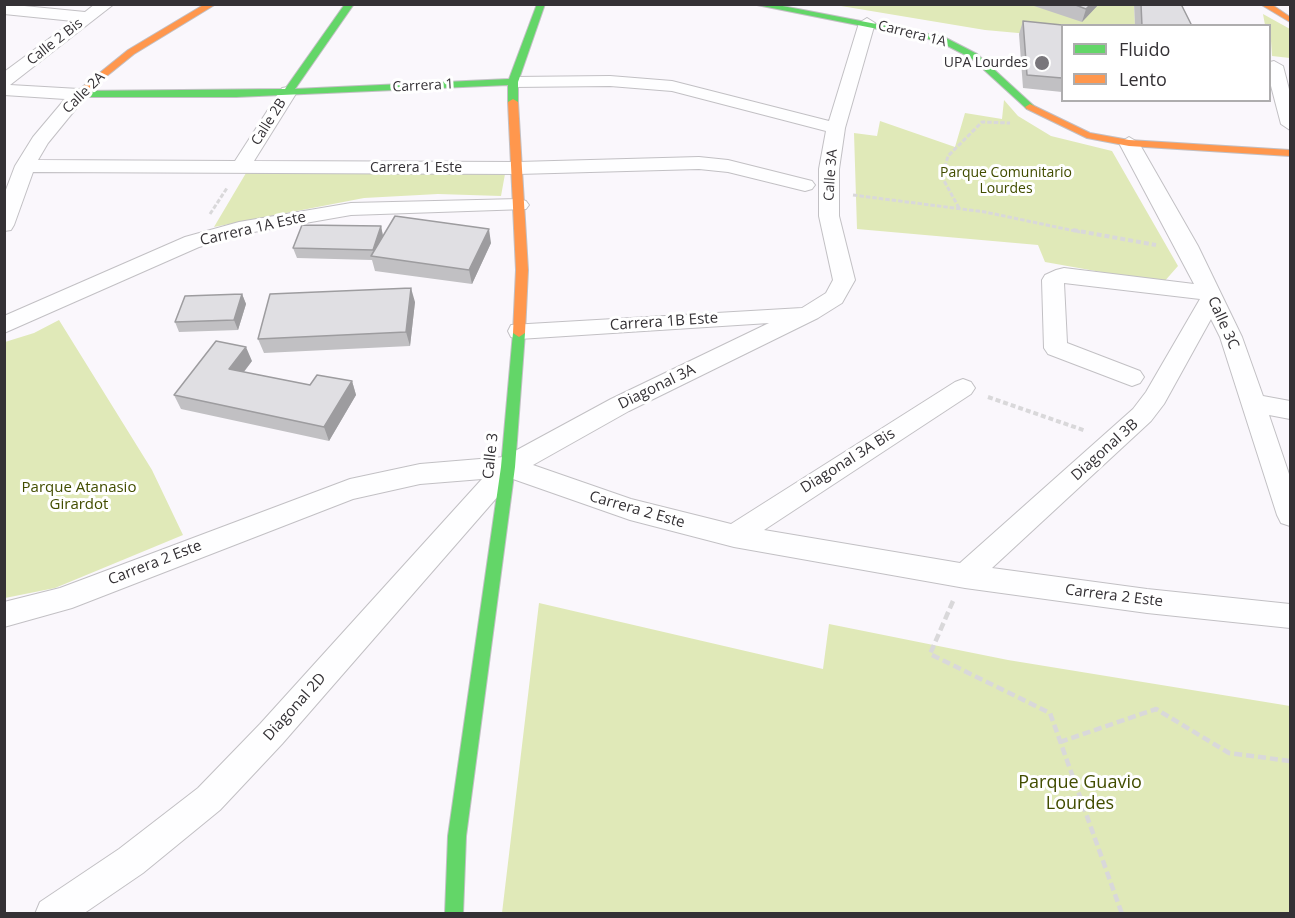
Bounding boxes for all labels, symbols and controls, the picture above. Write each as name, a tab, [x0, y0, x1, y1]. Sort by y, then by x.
street label: Calle 2 Bis	[24, 15, 86, 69]
street label: Carrera 1A	[876, 17, 948, 51]
legend	[1061, 24, 1271, 102]
text: Fluido	[1119, 37, 1170, 61]
marker: UPA Lourdes	[1033, 54, 1051, 72]
place label: UPA Lourdes	[944, 55, 1028, 71]
text: Lento	[1119, 67, 1167, 91]
street label: Calle 2A	[59, 69, 109, 117]
street label: Carrera 1	[392, 76, 454, 96]
street label: Calle 2B	[248, 95, 290, 149]
street label: Calle 3A	[821, 148, 841, 202]
street label: Carrera 1 Este	[370, 160, 462, 176]
park label: Parque Comunitario Lourdes	[940, 165, 1072, 198]
street label: Carrera 1A Este	[198, 208, 308, 250]
street label: Calle 3C	[1203, 294, 1243, 352]
street label: Carrera 1B Este	[609, 309, 719, 335]
street label: Diagonal 3A	[616, 361, 698, 413]
street label: Diagonal 3B	[1068, 415, 1142, 485]
street label: Diagonal 3A Bis	[797, 425, 899, 497]
street label: Calle 3	[480, 432, 502, 480]
park label: Parque Atanasio Girardot	[22, 479, 136, 514]
street label: Carrera 2 Este	[587, 488, 687, 532]
street label: Carrera 2 Este	[106, 537, 204, 589]
street label: Carrera 2 Este	[1064, 581, 1164, 611]
street label: Diagonal 2D	[260, 669, 330, 745]
park label: Parque Guavio Lourdes	[1018, 772, 1142, 814]

